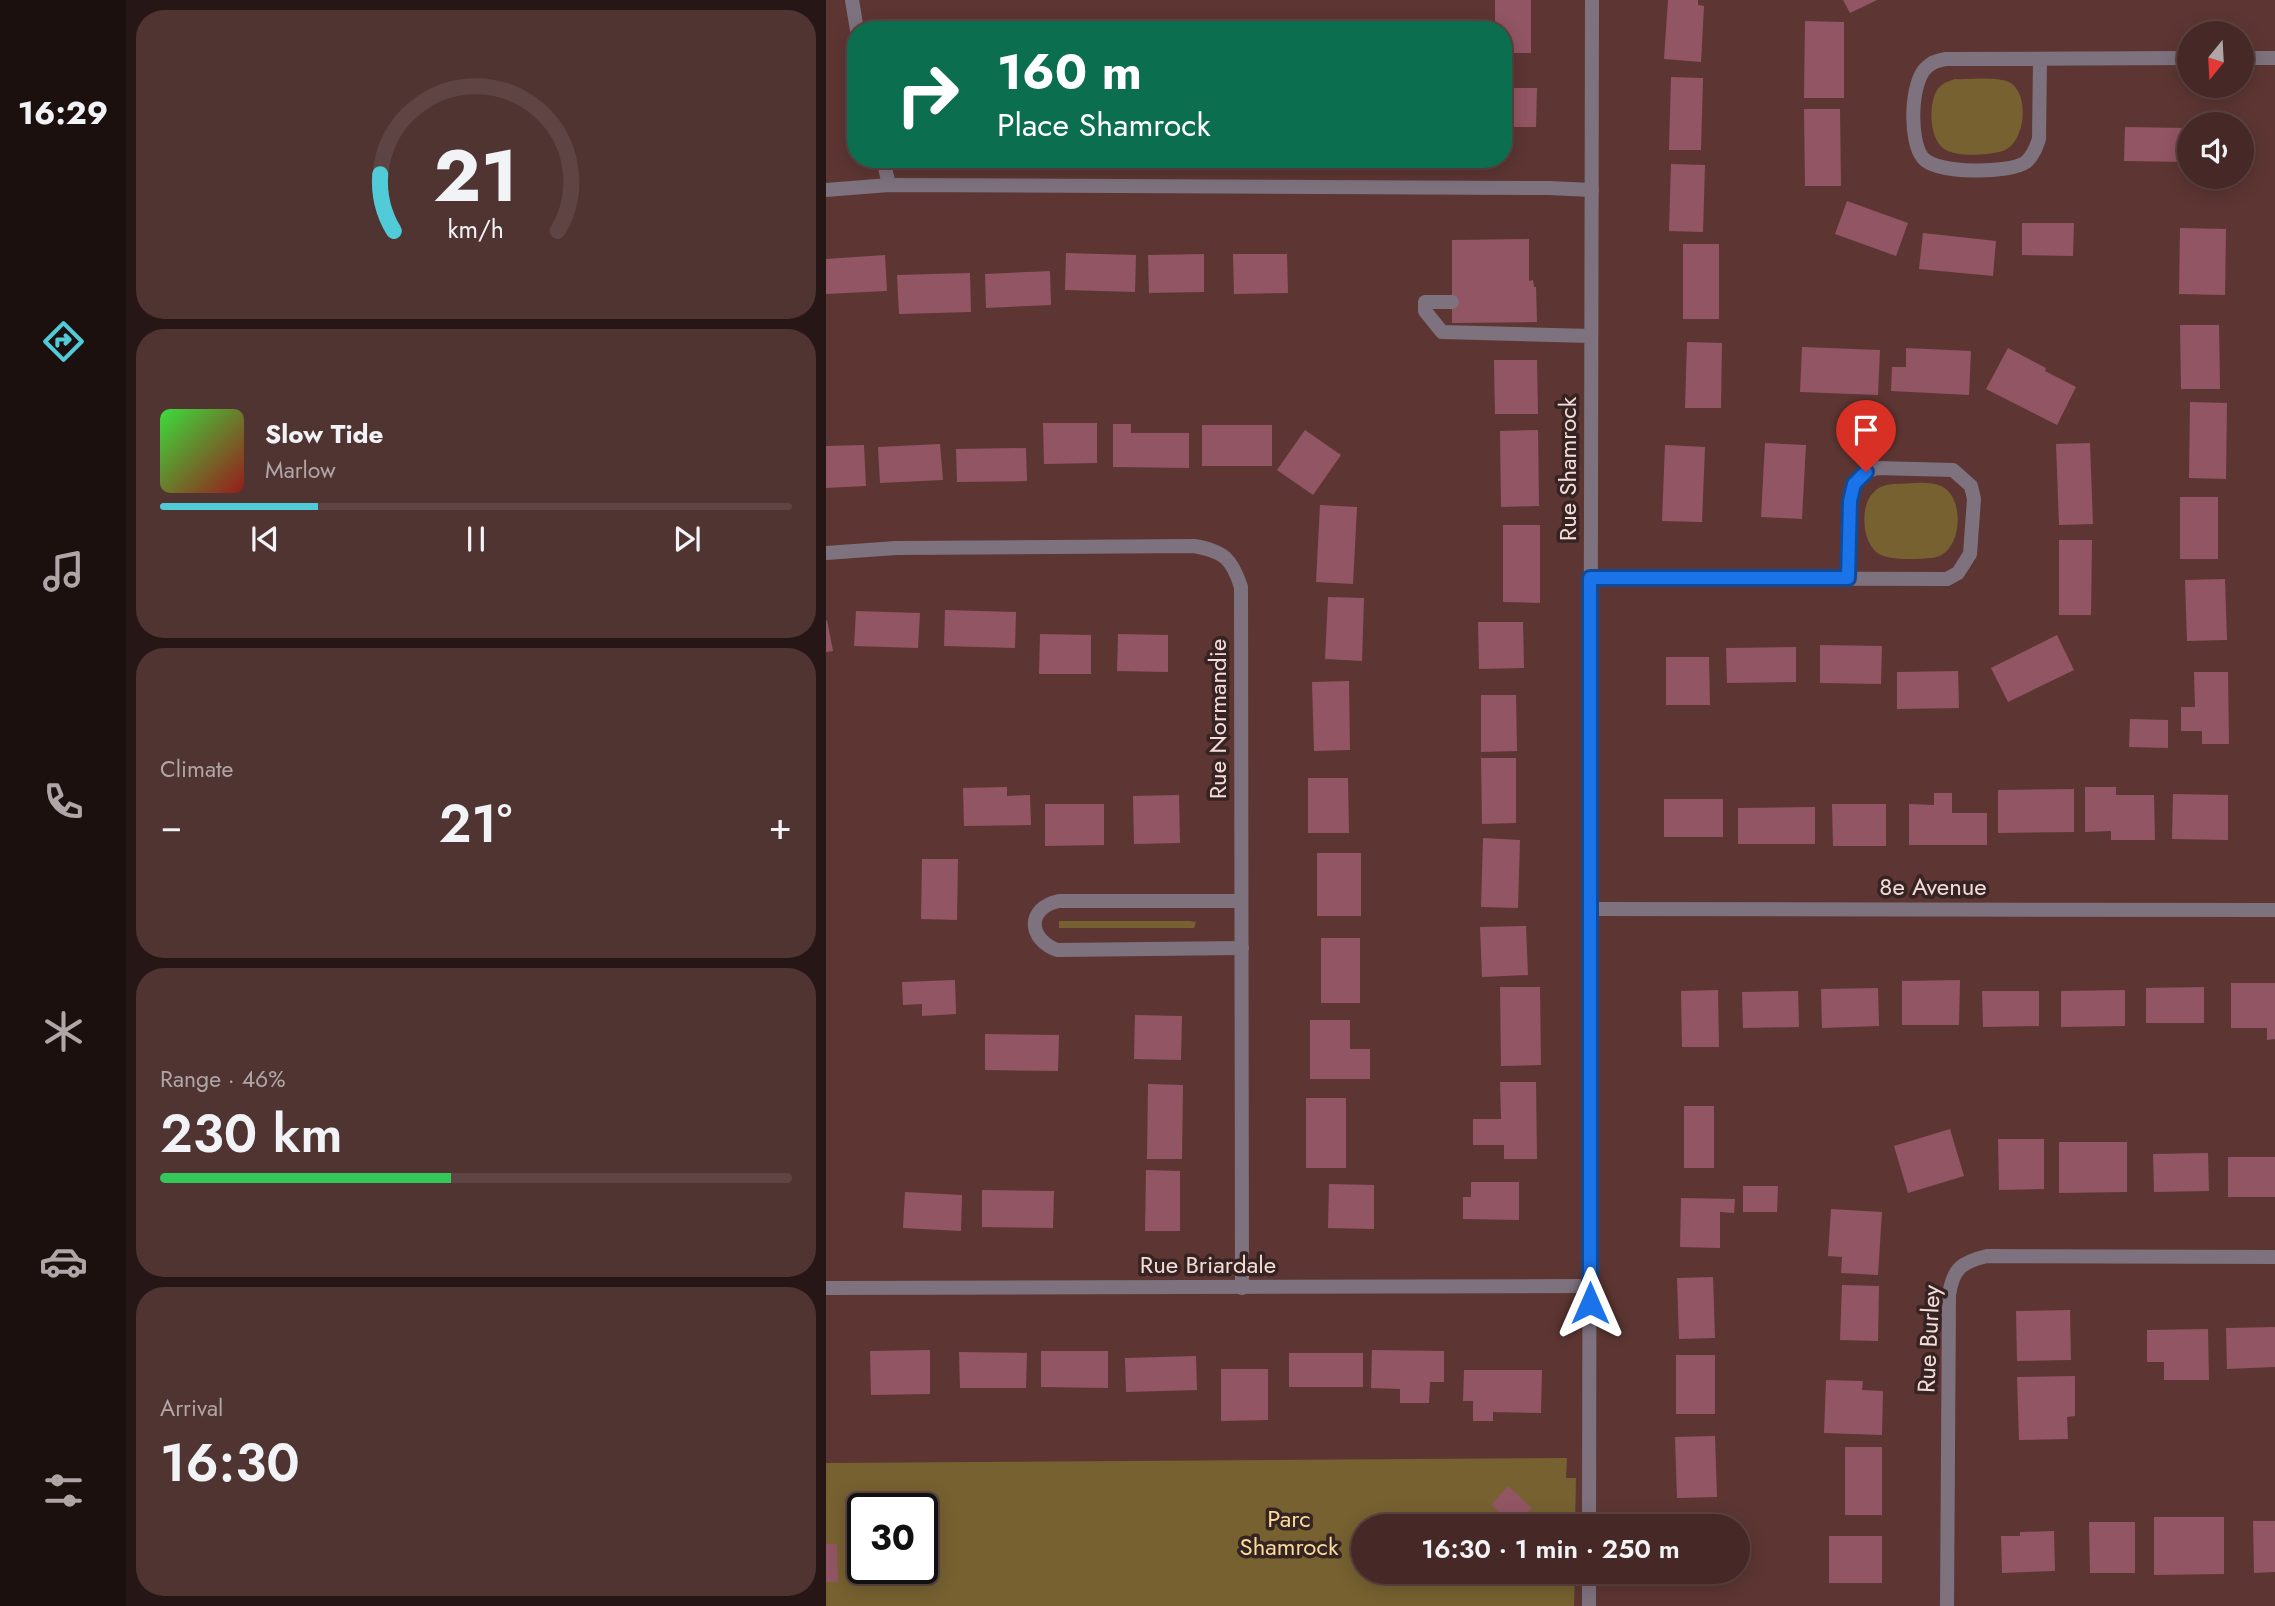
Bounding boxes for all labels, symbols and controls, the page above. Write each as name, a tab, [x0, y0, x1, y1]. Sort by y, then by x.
north arrow	[2177, 21, 2254, 98]
map controls	[2177, 21, 2254, 189]
text: 160 m	[997, 37, 1142, 107]
icon: right	[882, 49, 973, 140]
text: 16:29	[18, 90, 108, 136]
text: Place Shamrock	[997, 102, 1211, 148]
button: sound	[2177, 112, 2254, 189]
text: 21	[434, 123, 518, 228]
text: km/h	[448, 210, 504, 246]
icon: directions	[39, 317, 88, 366]
street label: Rue Shamrock	[1550, 396, 1585, 541]
pin	[1836, 400, 1896, 472]
icon: arrive	[1847, 411, 1885, 449]
text: Slow Tide	[265, 415, 384, 453]
text: Marlow	[265, 453, 336, 487]
icon: previous	[246, 520, 284, 558]
icon: pause	[457, 520, 495, 558]
icon: next	[668, 520, 706, 558]
icon: music	[39, 547, 88, 596]
street label: Rue Normandie	[1200, 639, 1235, 799]
text: Climate	[160, 752, 233, 786]
icon: phone	[39, 777, 88, 826]
text: 21°	[439, 786, 512, 862]
text: −	[160, 798, 182, 853]
text: +	[769, 798, 792, 853]
street label: 8e Avenue	[1879, 869, 1987, 904]
icon: climate	[39, 1007, 88, 1056]
text: Range · 46%	[160, 1062, 286, 1096]
text: 230 km	[160, 1096, 343, 1172]
icon: car	[39, 1237, 88, 1286]
street label: Rue Briardale	[1140, 1247, 1276, 1282]
position arrow	[1553, 1266, 1627, 1340]
street label: Rue Burley	[1908, 1284, 1949, 1394]
text: Arrival	[160, 1391, 223, 1425]
text: 16:30	[160, 1425, 300, 1501]
icon: filters	[39, 1466, 88, 1515]
speed limit sign: 30	[847, 1493, 938, 1584]
park label: Parc Shamrock	[1239, 1501, 1339, 1564]
text: 16:30 · 1 min · 250 m	[1421, 1530, 1680, 1568]

